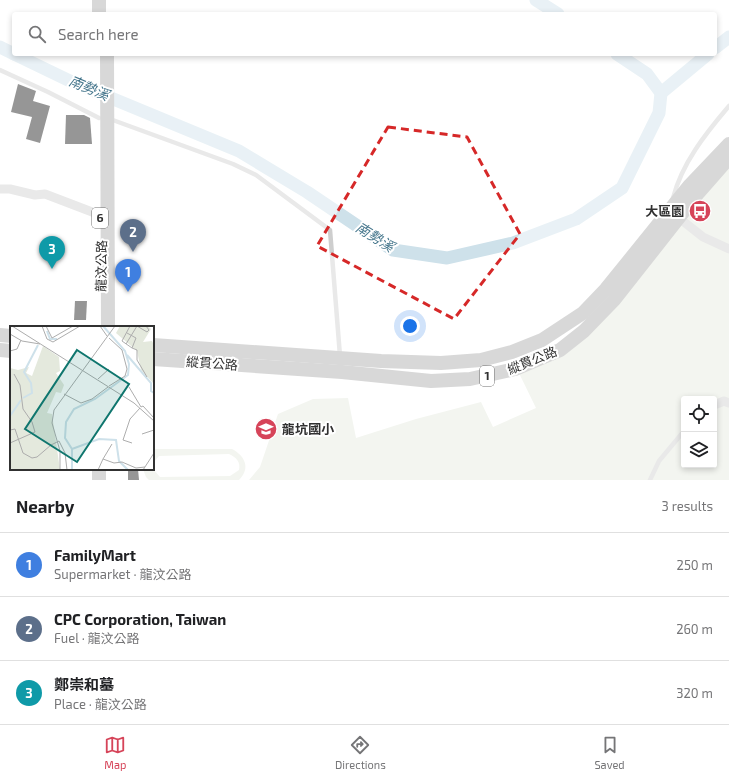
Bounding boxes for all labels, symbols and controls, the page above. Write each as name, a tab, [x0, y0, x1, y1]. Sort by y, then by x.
search box	[12, 12, 717, 56]
icon: search	[26, 23, 48, 45]
text: Search here	[58, 25, 139, 43]
water label: 南勢溪	[67, 72, 114, 104]
bus stop icon: 大區園	[687, 198, 713, 224]
place label: 大區園	[645, 203, 684, 219]
road number: 6	[92, 208, 108, 228]
water label: 南勢溪	[353, 218, 399, 256]
pin: 2	[120, 219, 146, 252]
pin: 3	[39, 236, 65, 269]
street label: 龍汶公路	[93, 240, 109, 292]
pin: 1	[115, 259, 141, 292]
your location	[400, 316, 420, 336]
inset map	[10, 326, 154, 470]
street label: 縱貫公路	[505, 343, 559, 377]
street label: 縱貫公路	[185, 353, 239, 373]
road number: 1	[480, 366, 494, 386]
map controls	[681, 396, 717, 468]
button: locate	[681, 396, 717, 432]
school or university icon: 龍坑國小	[253, 416, 279, 442]
place label: 龍坑國小	[282, 421, 335, 437]
button: layers	[681, 432, 717, 468]
text: Nearby	[16, 496, 74, 516]
text: 3 results	[662, 498, 713, 514]
text: FamilyMart	[54, 546, 136, 564]
text: 1	[26, 557, 32, 573]
text: 250 m	[677, 557, 713, 573]
text: Supermarket · 龍汶公路	[54, 566, 191, 582]
text: CPC Corporation, Taiwan	[54, 610, 226, 628]
text: 2	[25, 621, 33, 637]
text: 260 m	[676, 621, 713, 637]
text: Fuel · 龍汶公路	[54, 630, 140, 646]
text: 鄭崇和墓	[54, 675, 114, 693]
text: 3	[25, 685, 33, 701]
text: 320 m	[676, 685, 713, 701]
text: Place · 龍汶公路	[54, 696, 147, 712]
tab: Map	[104, 734, 126, 771]
tab: Directions	[335, 734, 386, 771]
tab: Saved	[594, 734, 625, 771]

